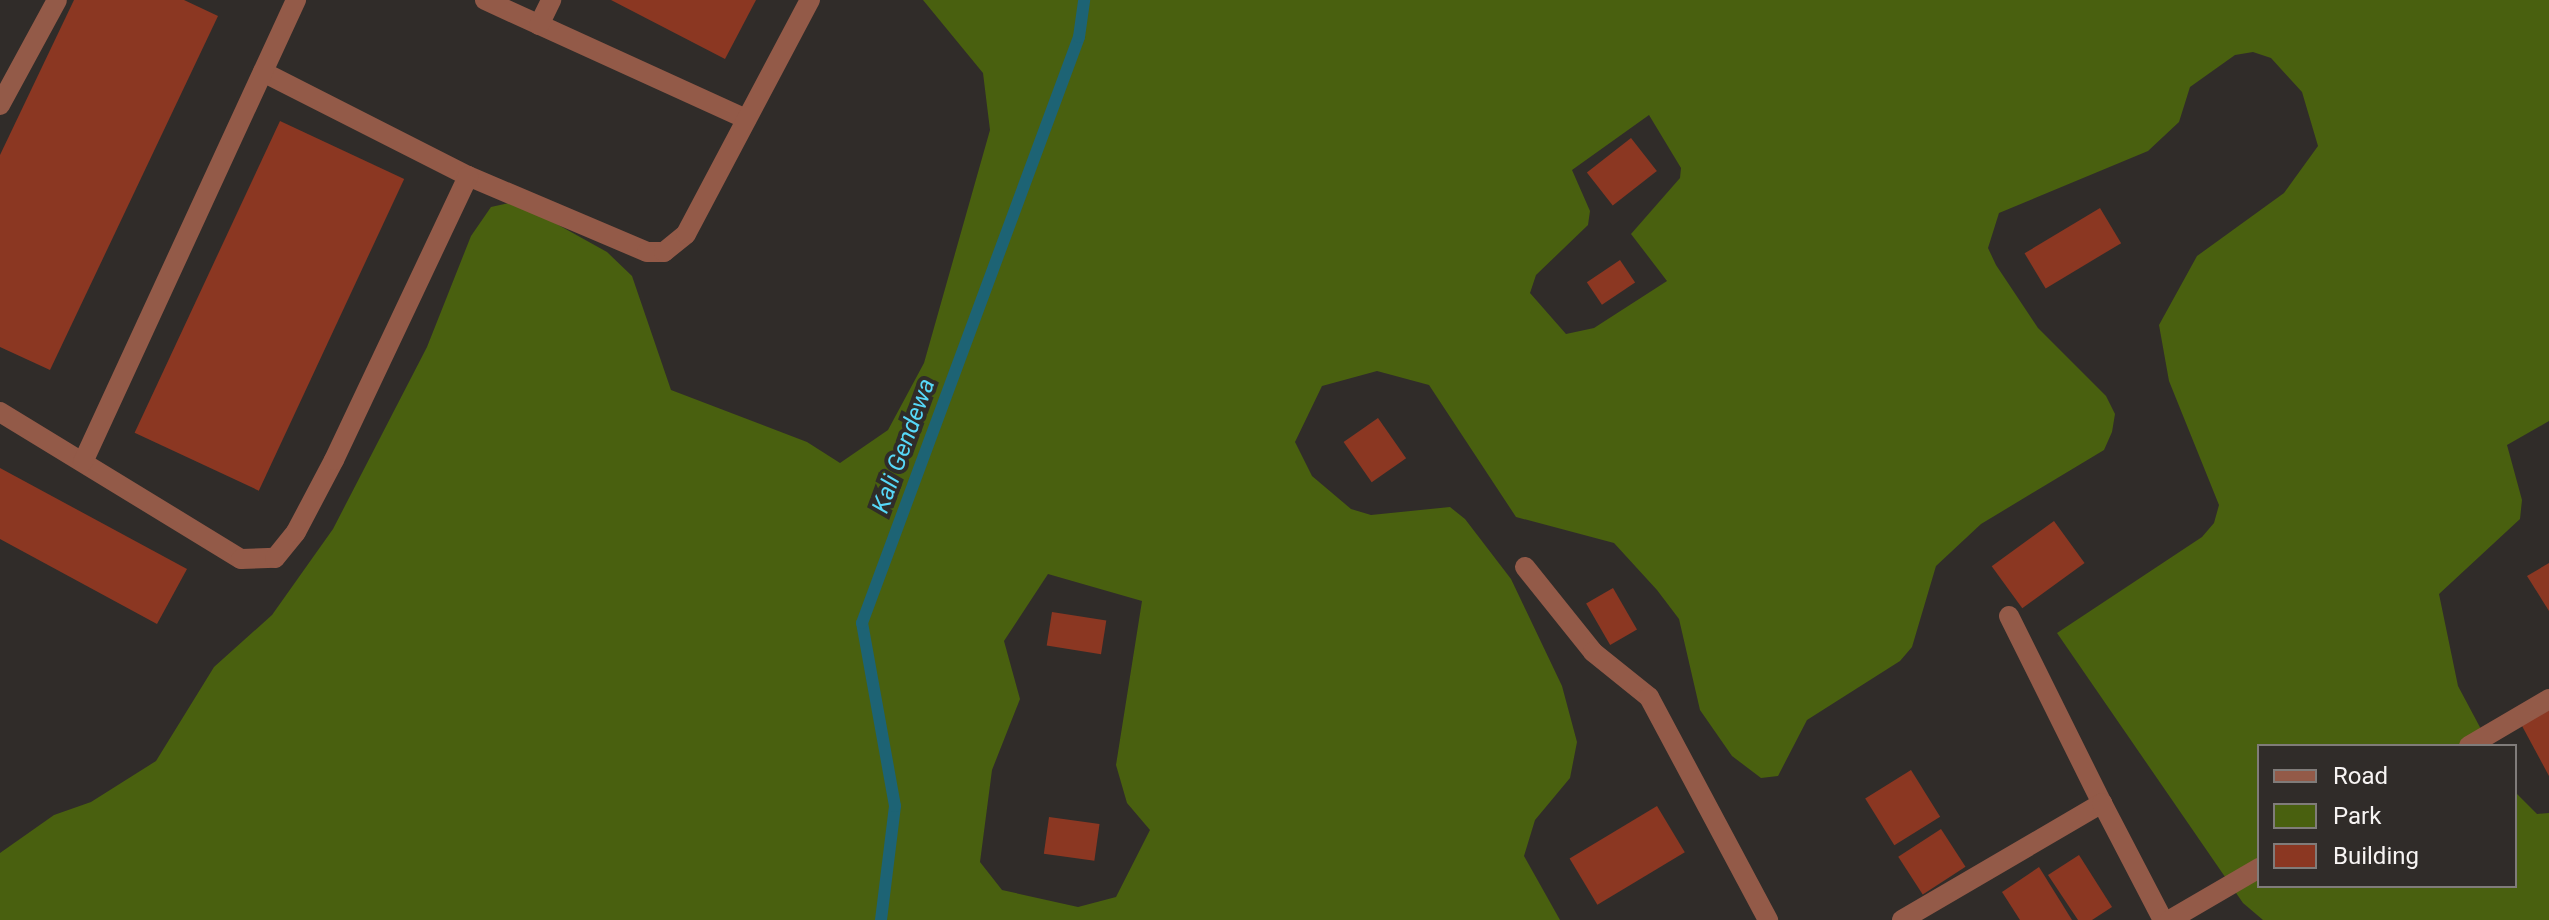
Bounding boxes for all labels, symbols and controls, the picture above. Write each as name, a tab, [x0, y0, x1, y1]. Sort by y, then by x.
water label: Kali Gendewa	[866, 375, 942, 517]
legend	[2257, 744, 2517, 888]
text: Road	[2333, 762, 2388, 790]
text: Park	[2333, 802, 2381, 830]
text: Building	[2333, 842, 2419, 870]

